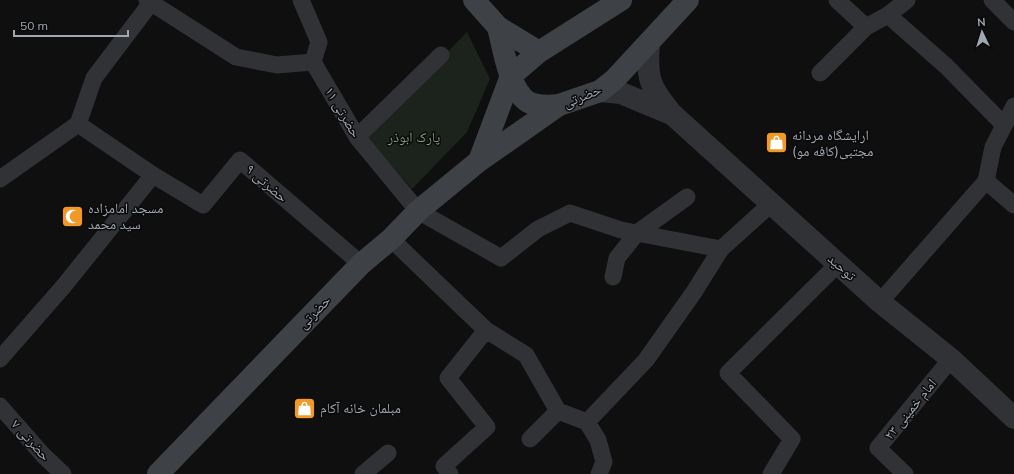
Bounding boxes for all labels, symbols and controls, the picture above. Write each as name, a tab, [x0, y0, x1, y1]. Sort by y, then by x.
scale bar	[14, 12, 128, 38]
north arrow	[962, 12, 1002, 52]
text: N	[977, 15, 986, 29]
text: 50 m	[20, 18, 48, 33]
street label: حضرتی	[560, 80, 604, 112]
street label: حضرتی ۱۱	[321, 83, 365, 141]
place label: ارایشگاه مردانه مجتبی(کافه مو)	[792, 126, 874, 160]
park label: پارک ابوذر	[387, 128, 440, 146]
shop icon: ارایشگاه مردانه مجتبی(کافه مو)	[764, 130, 790, 156]
street label: حضرتی ۹	[242, 160, 292, 206]
place label: مسجد امامزاده سید محمد	[88, 199, 163, 233]
mosque icon: مسجد امامزاده سید محمد	[59, 203, 85, 229]
street label: توحید	[824, 250, 860, 285]
street label: حضرتی	[294, 291, 334, 333]
street label: امام خمینی ۲۳	[880, 375, 941, 444]
shop icon: مبلمان خانه آکام	[292, 395, 318, 421]
place label: مبلمان خانه آکام	[320, 399, 401, 418]
street label: حضرتی ۷	[8, 415, 54, 465]

